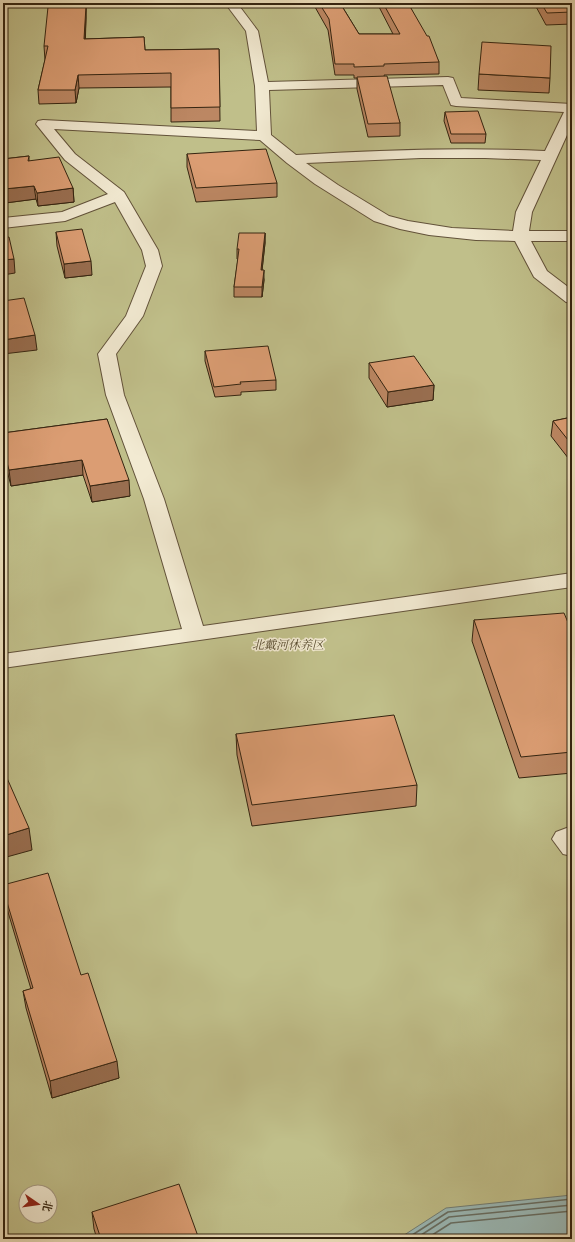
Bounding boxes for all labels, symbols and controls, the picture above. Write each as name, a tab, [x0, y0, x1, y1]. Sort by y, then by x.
park label: 北戴河休养区	[252, 638, 326, 653]
north arrow	[18, 1184, 58, 1224]
text: 北	[39, 1199, 55, 1213]

